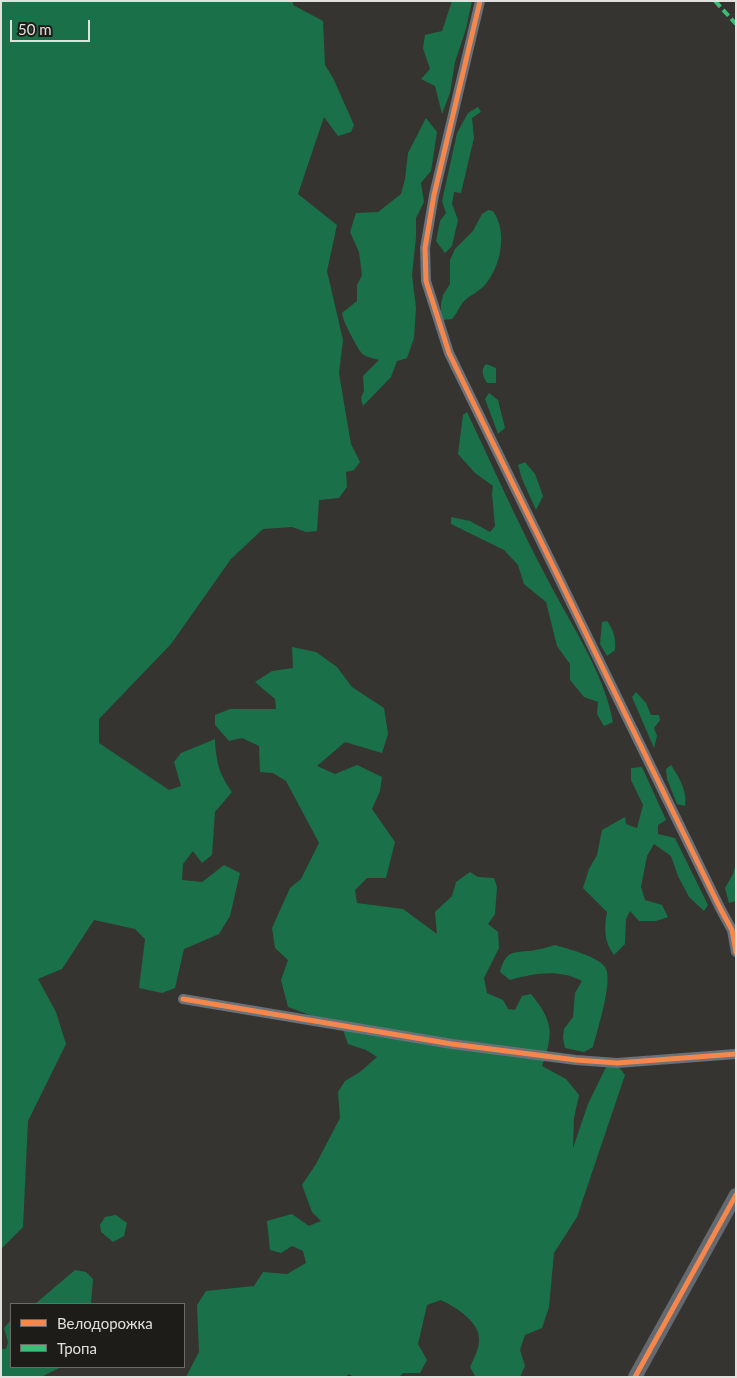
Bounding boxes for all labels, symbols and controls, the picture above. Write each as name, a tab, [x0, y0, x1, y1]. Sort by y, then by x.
scale bar	[12, 10, 92, 42]
text: 50 m	[18, 20, 52, 38]
legend	[10, 1303, 185, 1368]
text: Велодорожка	[57, 1314, 153, 1332]
text: Тропа	[57, 1339, 97, 1357]

